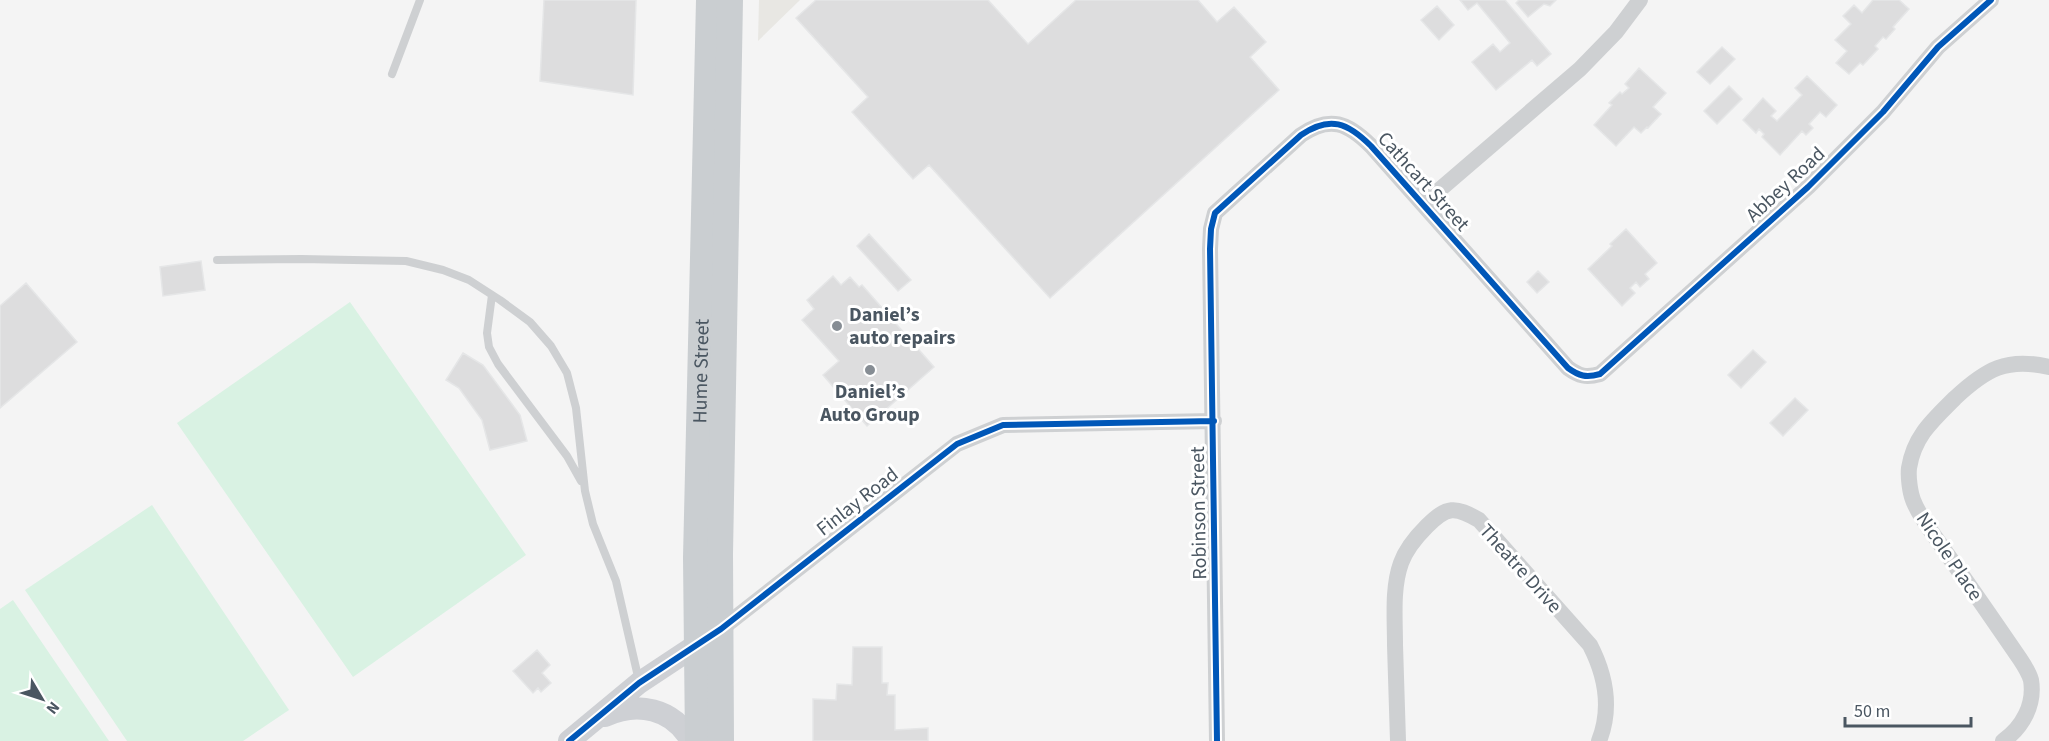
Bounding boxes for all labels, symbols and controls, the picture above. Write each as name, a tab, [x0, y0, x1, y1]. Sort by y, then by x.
street label: Cathcart Street	[1371, 126, 1476, 238]
street label: Abbey Road	[1740, 141, 1832, 229]
place label: Daniel’s auto repairs	[849, 301, 956, 352]
street label: Hume Street	[686, 318, 717, 424]
marker: Daniel’s auto repairs	[830, 319, 844, 333]
marker: Daniel’s Auto Group	[863, 363, 877, 377]
place label: Daniel’s Auto Group	[819, 378, 920, 429]
street label: Robinson Street	[1184, 446, 1214, 580]
street label: Finlay Road	[811, 461, 905, 543]
street label: Nicole Place	[1909, 507, 1989, 607]
street label: Theatre Drive	[1472, 518, 1568, 620]
north arrow	[12, 669, 72, 729]
scale bar	[1845, 690, 1971, 728]
text: N	[41, 697, 65, 719]
text: 50 m	[1854, 699, 1890, 724]

